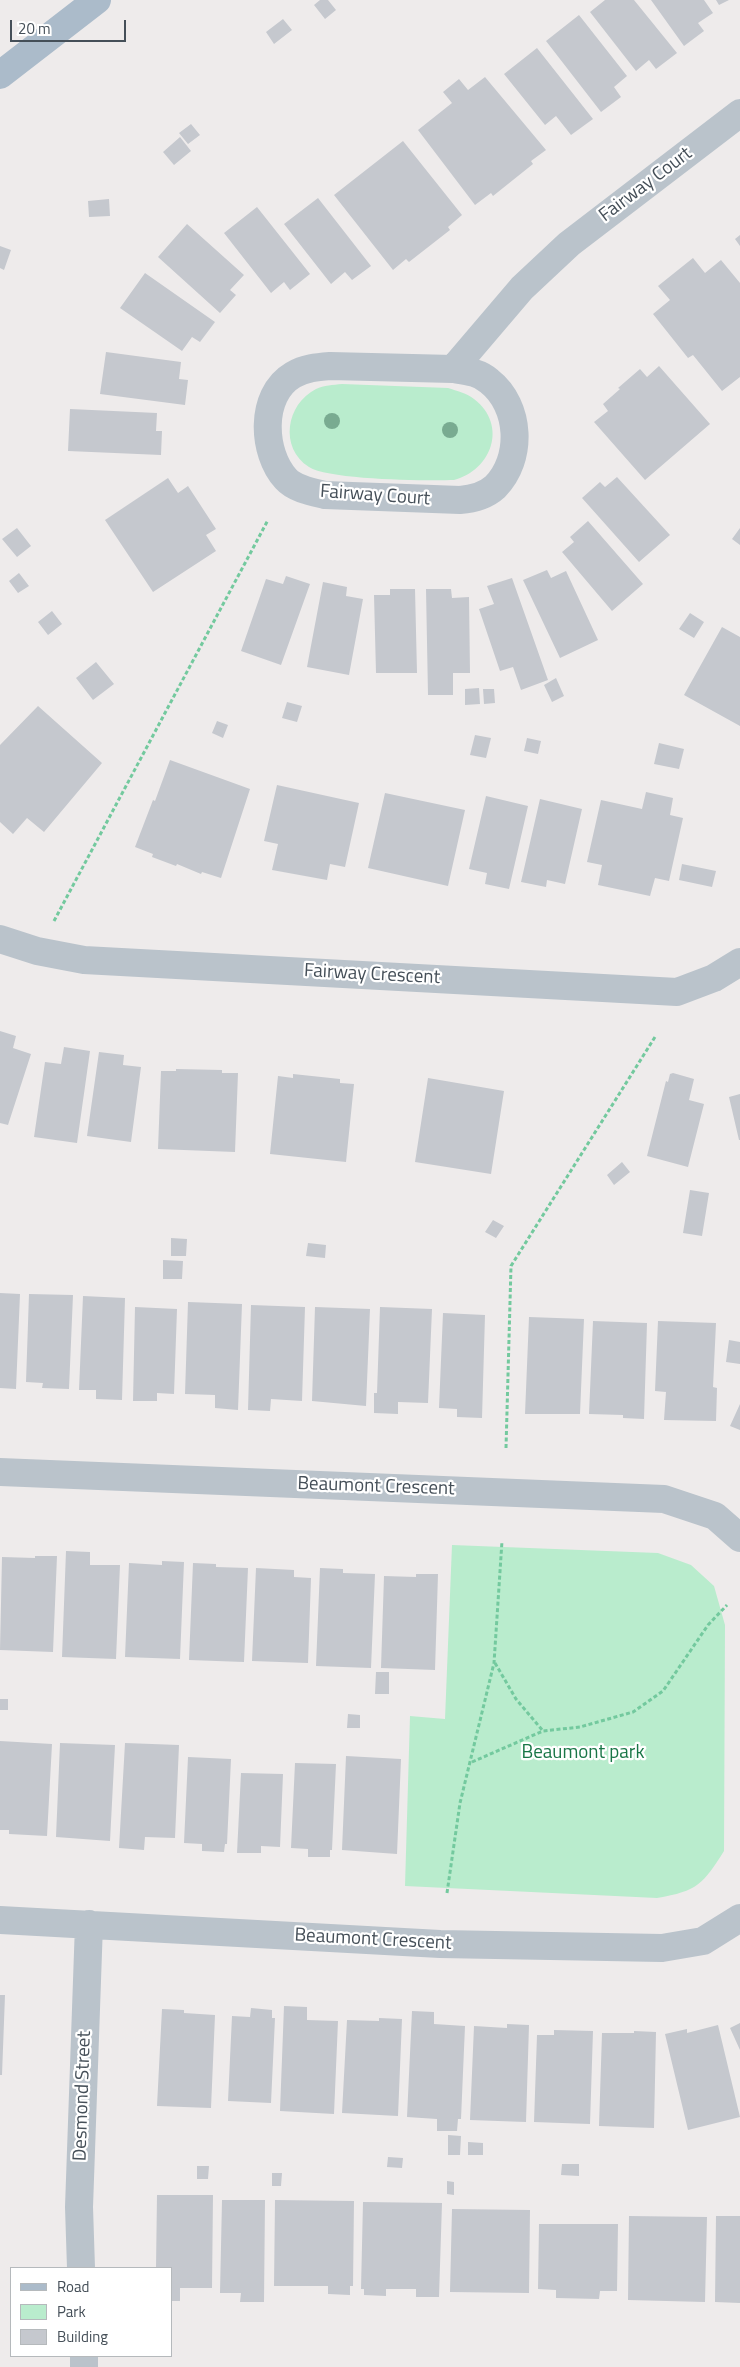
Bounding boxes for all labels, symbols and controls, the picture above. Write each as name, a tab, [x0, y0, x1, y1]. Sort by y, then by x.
scale bar	[12, 10, 129, 42]
text: 20 m	[18, 17, 51, 40]
street label: Fairway Court	[595, 143, 697, 227]
street label: Fairway Court	[319, 481, 431, 511]
street label: Fairway Crescent	[303, 960, 441, 990]
street label: Beaumont Crescent	[297, 1473, 455, 1501]
park label: Beaumont park	[521, 1742, 645, 1764]
street label: Beaumont Crescent	[294, 1924, 452, 1956]
street label: Desmond Street	[69, 2031, 97, 2161]
legend	[10, 2267, 172, 2357]
text: Road	[57, 2275, 89, 2298]
text: Park	[57, 2300, 86, 2323]
text: Building	[57, 2325, 108, 2348]

